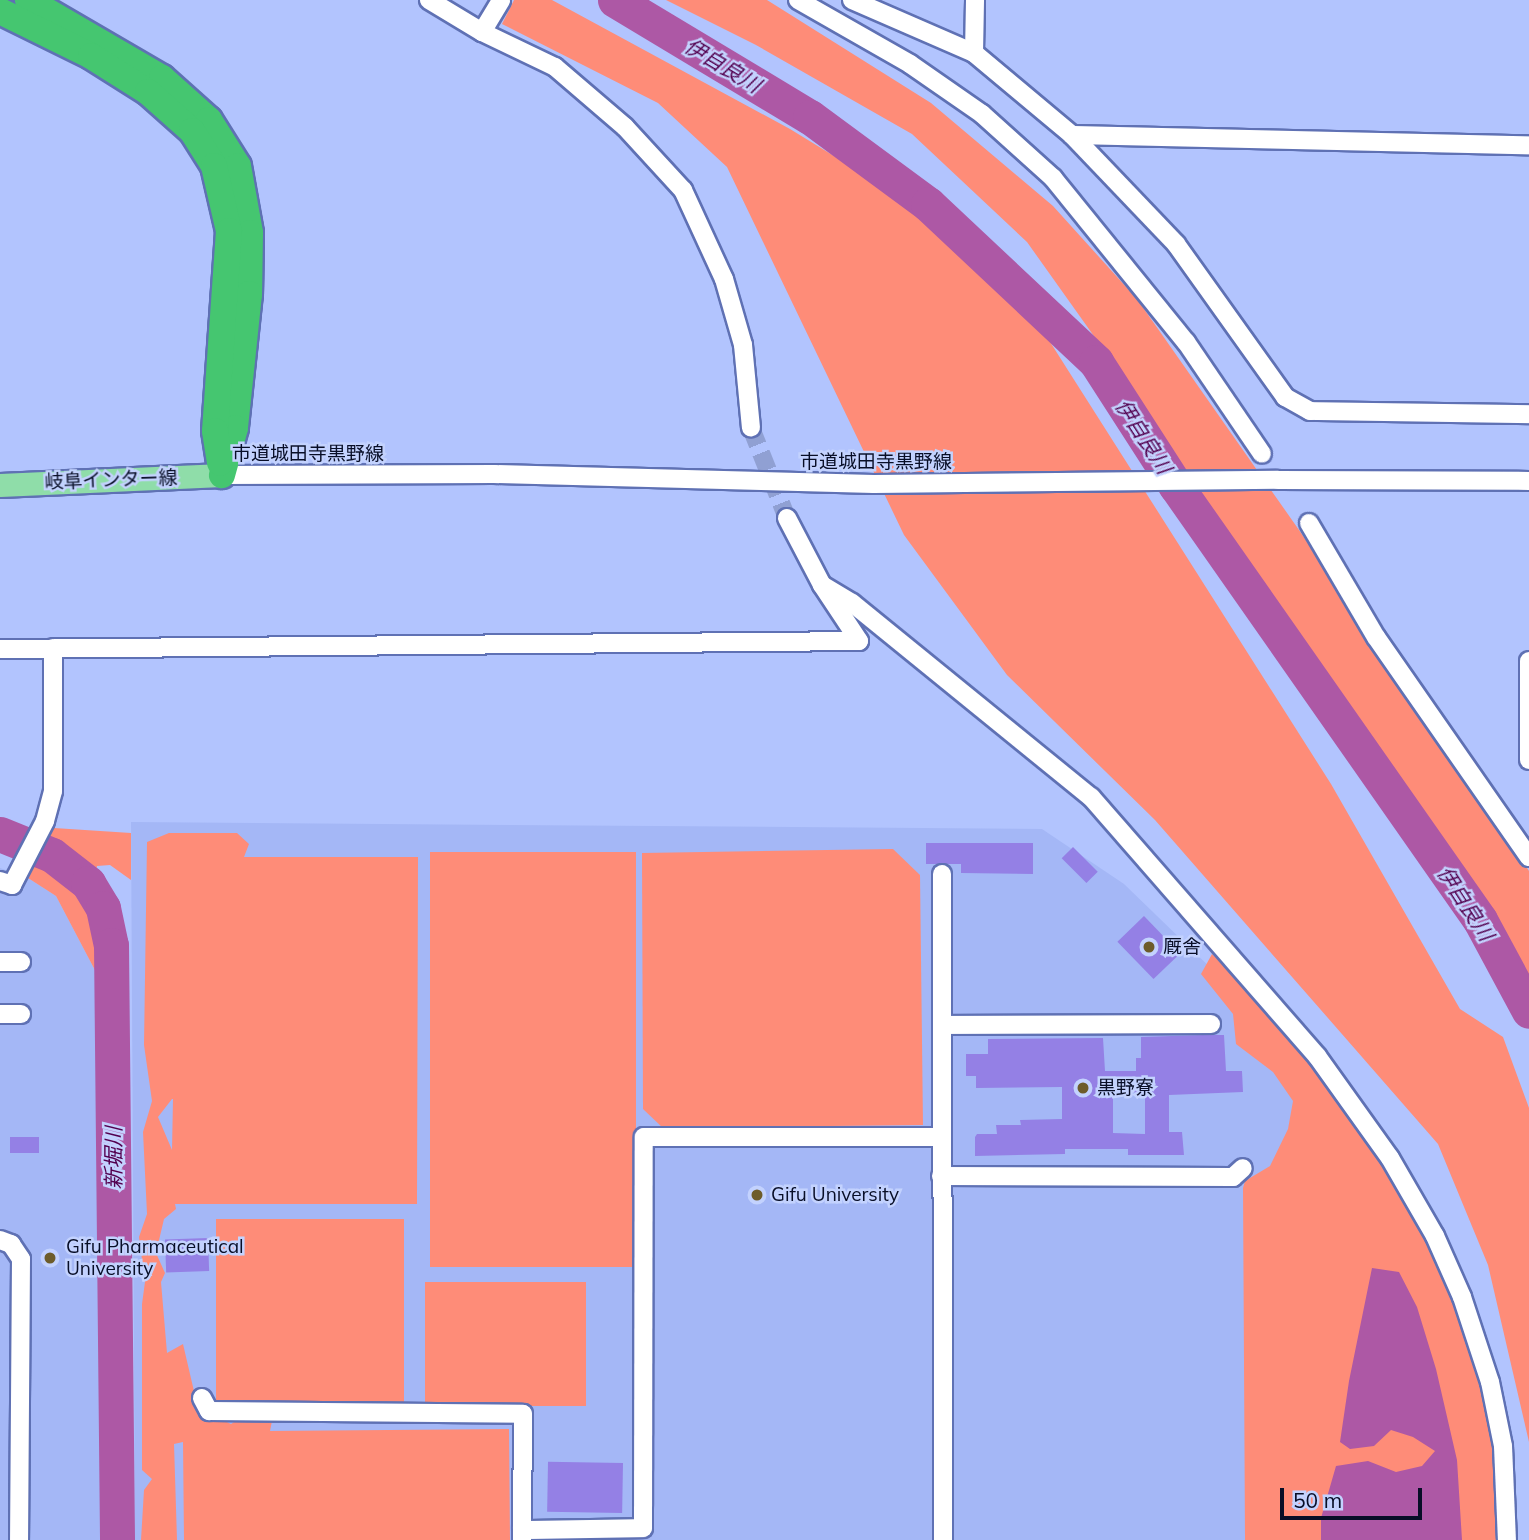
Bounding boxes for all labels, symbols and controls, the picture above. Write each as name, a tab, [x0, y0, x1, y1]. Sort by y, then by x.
water label: 伊自良川	[681, 33, 765, 97]
water label: 伊自良川	[1111, 394, 1177, 478]
street label: 市道城田寺黒野線	[232, 443, 384, 465]
street label: 市道城田寺黒野線	[800, 451, 952, 473]
street label: 岐阜インター線	[44, 466, 178, 494]
water label: 伊自良川	[1433, 861, 1499, 945]
place label: 厩舎	[1163, 936, 1201, 958]
marker: 厩舎	[1141, 939, 1157, 955]
place label: 黒野寮	[1097, 1077, 1154, 1099]
marker: 黒野寮	[1075, 1080, 1091, 1096]
water label: 新堀川	[100, 1127, 126, 1189]
place label: Gifu University	[771, 1184, 899, 1206]
marker: Gifu University	[749, 1187, 765, 1203]
place label: Gifu Pharmaceutical University	[66, 1236, 244, 1280]
marker: Gifu Pharmaceutical University	[40, 1248, 60, 1268]
scale bar	[1284, 1474, 1426, 1518]
text: 50 m	[1293, 1487, 1342, 1513]

